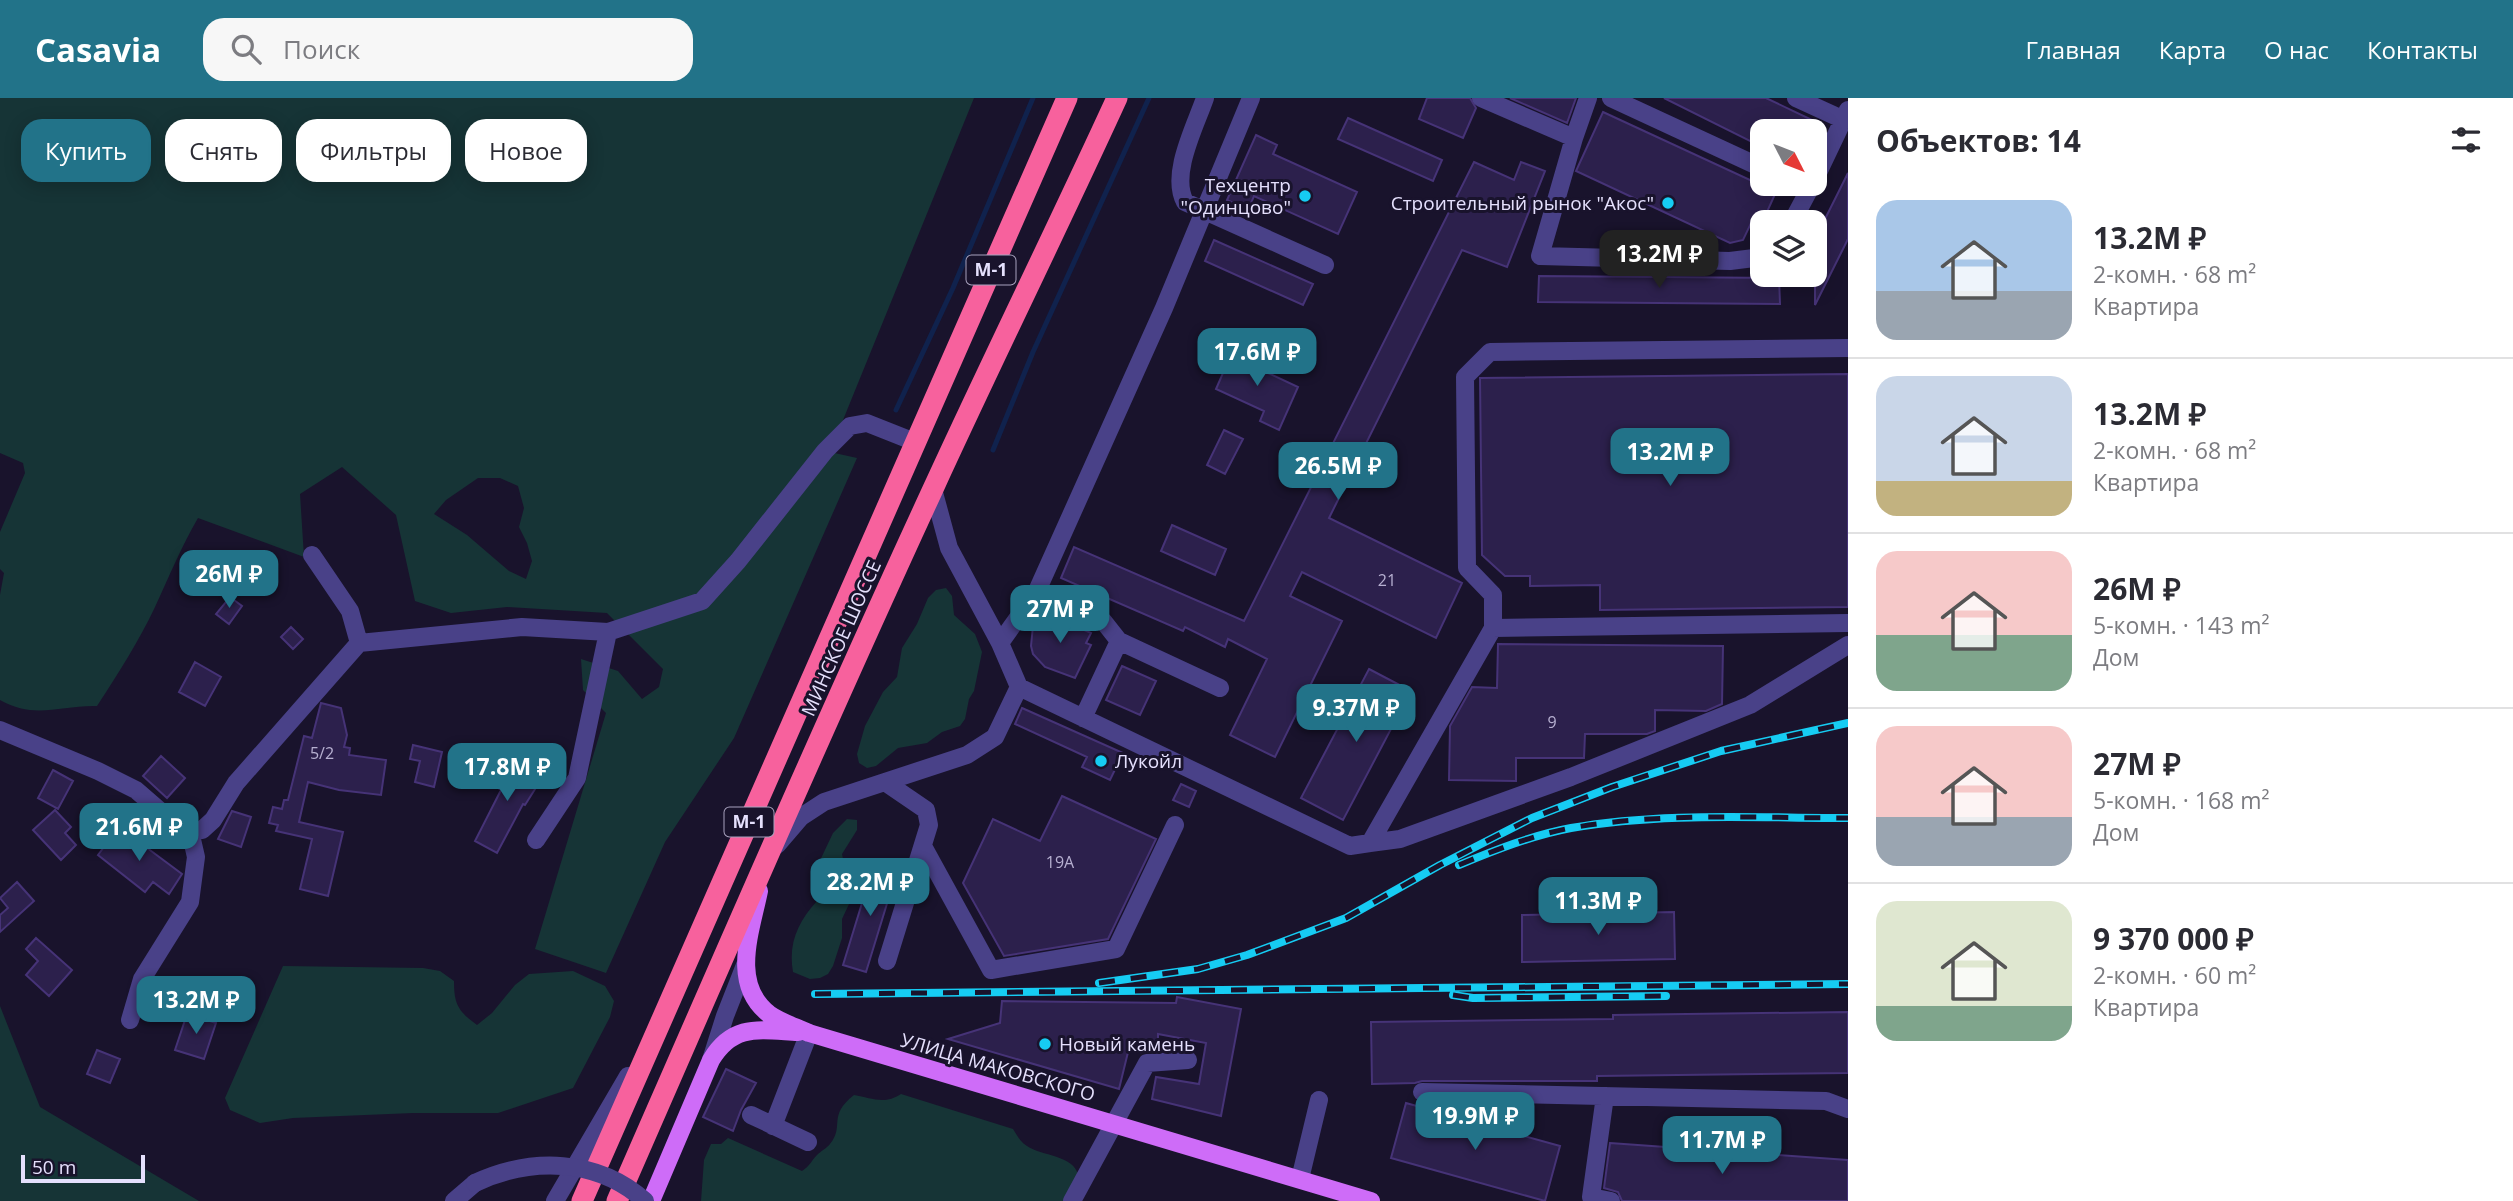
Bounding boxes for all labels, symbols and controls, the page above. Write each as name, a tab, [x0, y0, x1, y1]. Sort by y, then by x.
search box	[203, 18, 693, 81]
text: Casavia	[35, 27, 161, 72]
icon: search	[227, 30, 265, 68]
text: Поиск	[283, 31, 360, 67]
text: Главная	[2026, 33, 2121, 66]
text: Карта	[2159, 33, 2226, 66]
text: О нас	[2264, 33, 2329, 66]
text: Контакты	[2367, 33, 2478, 66]
chip: Купить	[21, 119, 151, 182]
chip: Снять	[165, 119, 282, 182]
chip: Фильтры	[296, 119, 451, 182]
chip: Новое	[465, 119, 587, 182]
north arrow	[1750, 119, 1827, 196]
map controls	[1750, 119, 1827, 287]
text: Объектов: 14	[1876, 120, 2081, 161]
icon: filters	[2447, 121, 2485, 159]
place label: Техцентр "Одинцово"	[1180, 172, 1291, 220]
marker: Техцентр "Одинцово"	[1297, 188, 1313, 204]
place label: Строительный рынок "Акос"	[1391, 190, 1654, 216]
marker: Строительный рынок "Акос"	[1660, 195, 1676, 211]
button: layers	[1750, 210, 1827, 287]
text: 13.2M ₽	[2093, 217, 2207, 258]
icon: home	[1932, 228, 2016, 312]
pin: 13.2M ₽	[1594, 230, 1724, 290]
text: 13.2M ₽	[1615, 237, 1703, 269]
road number: М-1	[967, 256, 1016, 285]
text: 2-комн. · 68 m²	[2093, 258, 2256, 290]
text: Квартира	[2093, 290, 2199, 322]
pin: 17.6M ₽	[1192, 328, 1322, 388]
text: 17.6M ₽	[1213, 335, 1301, 367]
text: 13.2M ₽	[2093, 393, 2207, 434]
icon: home	[1932, 404, 2016, 488]
pin: 13.2M ₽	[1605, 428, 1735, 488]
text: 2-комн. · 68 m²	[2093, 434, 2256, 466]
text: 13.2M ₽	[1626, 435, 1714, 467]
pin: 26.5M ₽	[1273, 442, 1403, 502]
text: 26.5M ₽	[1294, 449, 1382, 481]
text: Квартира	[2093, 466, 2199, 498]
pin: 26M ₽	[180, 550, 278, 610]
street label: МИНСКОЕ ШОССЕ	[795, 556, 887, 720]
text: 26M ₽	[195, 557, 263, 589]
text: 26M ₽	[2093, 568, 2181, 609]
house number: 21	[1378, 569, 1396, 591]
icon: home	[1932, 579, 2016, 663]
pin: 27M ₽	[1011, 586, 1109, 645]
text: 27M ₽	[1026, 592, 1094, 624]
text: 5-комн. · 143 m²	[2093, 609, 2269, 641]
text: Дом	[2093, 641, 2139, 673]
pin: 9.37M ₽	[1291, 684, 1421, 744]
text: 9.37M ₽	[1312, 691, 1400, 723]
house number: 9	[1547, 711, 1557, 733]
house number: 5/2	[310, 742, 334, 764]
text: 27M ₽	[2093, 743, 2181, 784]
pin: 17.8M ₽	[442, 744, 572, 803]
place label: Лукойл	[1115, 748, 1182, 774]
text: 17.8M ₽	[463, 750, 551, 782]
marker: Лукойл	[1093, 753, 1109, 769]
icon: home	[1932, 754, 2016, 838]
text: 5-комн. · 168 m²	[2093, 784, 2269, 816]
pin: 21.6M ₽	[74, 804, 204, 863]
road number: М-1	[724, 808, 774, 836]
text: 21.6M ₽	[95, 810, 183, 842]
text: Дом	[2093, 816, 2139, 848]
house number: 19А	[1046, 851, 1075, 873]
pin: 28.2M ₽	[805, 858, 935, 918]
text: 28.2M ₽	[826, 865, 914, 897]
pin: 11.3M ₽	[1533, 878, 1663, 937]
text: 11.3M ₽	[1554, 884, 1642, 916]
text: 9 370 000 ₽	[2093, 918, 2254, 959]
icon: home	[1932, 929, 2016, 1013]
text: 2-комн. · 60 m²	[2093, 959, 2256, 991]
pin: 13.2M ₽	[131, 976, 261, 1036]
text: 13.2M ₽	[152, 983, 240, 1015]
text: Квартира	[2093, 991, 2199, 1023]
street label: УЛИЦА МАКОВСКОГО	[898, 1027, 1098, 1107]
place label: Новый камень	[1059, 1031, 1195, 1057]
marker: Новый камень	[1037, 1036, 1053, 1052]
pin: 19.9M ₽	[1410, 1093, 1540, 1152]
text: 19.9M ₽	[1431, 1099, 1519, 1131]
pin: 11.7M ₽	[1657, 1116, 1787, 1176]
text: 11.7M ₽	[1678, 1123, 1766, 1155]
scale bar	[21, 1152, 145, 1184]
text: 50 m	[32, 1154, 76, 1180]

